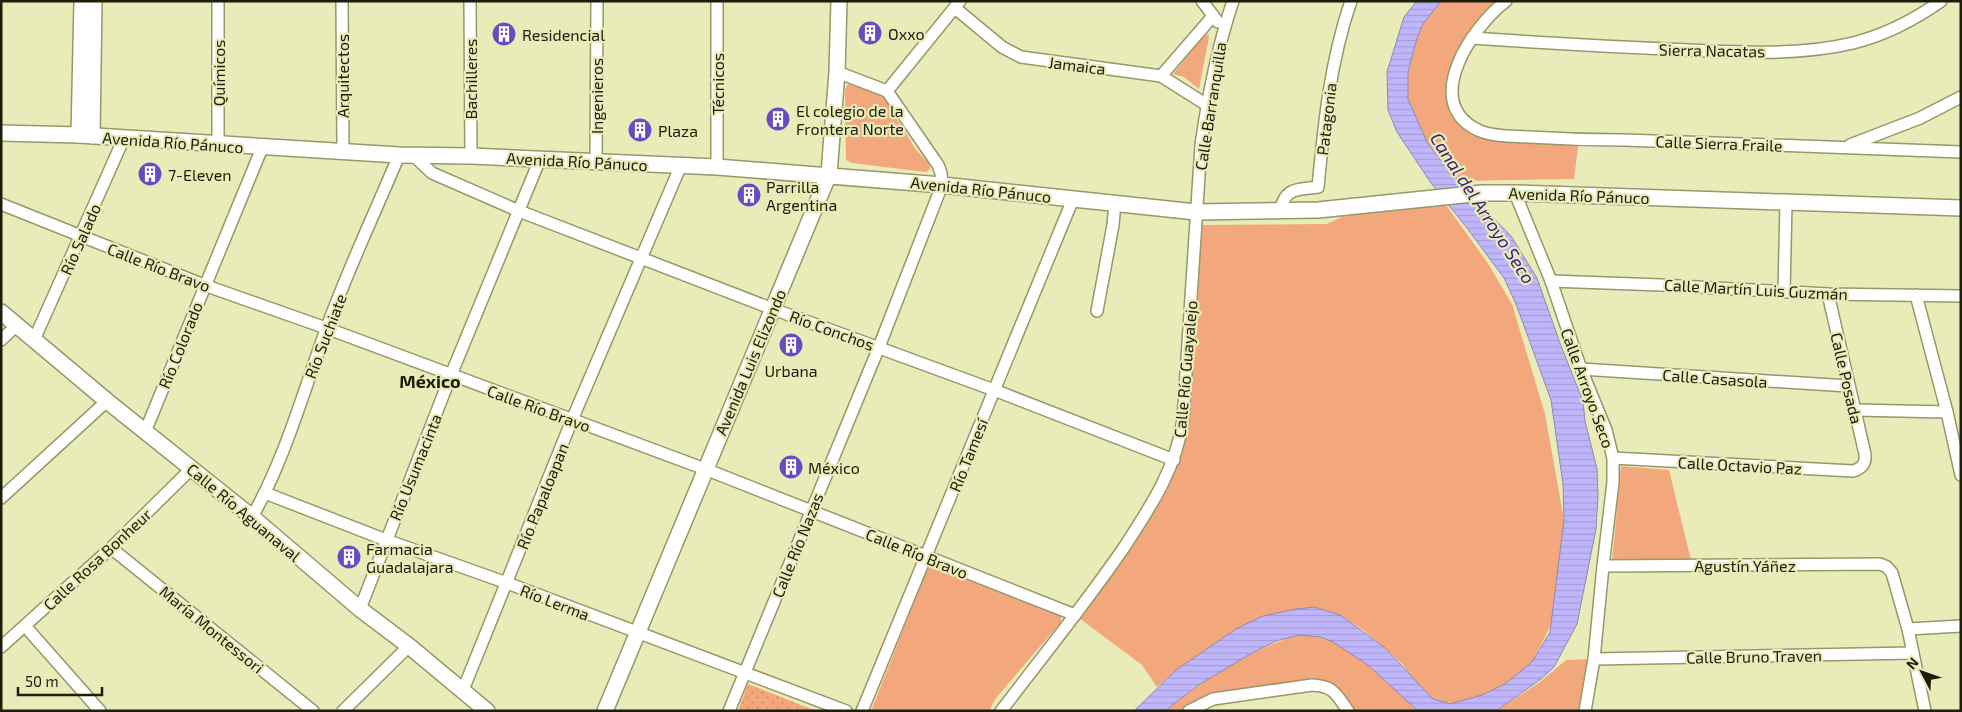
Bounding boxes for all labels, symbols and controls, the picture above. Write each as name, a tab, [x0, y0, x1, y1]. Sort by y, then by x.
building icon: Oxxo	[857, 20, 883, 46]
building icon: Residencial	[491, 21, 517, 47]
place label: Oxxo	[888, 24, 925, 43]
place label: Residencial	[522, 25, 605, 44]
street label: Arquitectos	[333, 34, 352, 118]
street label: Bachilleres	[461, 39, 480, 119]
street label: Químicos	[209, 40, 229, 106]
street label: Calle Barranquilla	[1190, 40, 1230, 172]
street label: Sierra Nacatas	[1659, 40, 1765, 60]
street label: Jamaica	[1047, 52, 1107, 78]
street label: Técnicos	[708, 53, 727, 115]
street label: Ingenieros	[587, 58, 606, 134]
street label: Patagonia	[1312, 82, 1340, 156]
place label: El colegio de la Frontera Norte	[796, 101, 904, 138]
building icon: El colegio de la Frontera Norte	[765, 106, 791, 132]
building icon: Plaza	[627, 117, 653, 143]
place label: Plaza	[658, 121, 698, 140]
street label: Avenida Río Pánuco	[102, 128, 244, 156]
water label: Canal del Arroyo Seco	[1426, 128, 1540, 288]
street label: Calle Sierra Fraile	[1655, 131, 1783, 155]
street label: Avenida Río Pánuco	[506, 148, 648, 174]
building icon: 7-Eleven	[137, 161, 163, 187]
place label: 7-Eleven	[168, 165, 232, 184]
street label: Avenida Río Pánuco	[910, 172, 1052, 206]
place label: Parrilla Argentina	[766, 177, 837, 214]
building icon: Parrilla Argentina	[736, 182, 762, 208]
street label: Avenida Río Pánuco	[1508, 183, 1650, 207]
street label: Río Salado	[56, 200, 104, 278]
street label: Calle Río Bravo	[105, 239, 213, 295]
street label: Calle Martín Luis Guzmán	[1664, 275, 1848, 303]
street label: Avenida Luis Elizondo	[711, 286, 789, 438]
street label: Río Suchiate	[300, 291, 350, 381]
street label: Río Colorado	[154, 299, 206, 391]
street label: Calle Río Guayalejo	[1170, 300, 1201, 438]
street label: Río Conchos	[787, 306, 877, 354]
street label: Calle Arroyo Seco	[1558, 325, 1618, 451]
street label: Calle Posada	[1827, 331, 1867, 425]
building icon: Urbana	[778, 332, 804, 358]
place label: Urbana	[764, 361, 818, 380]
street label: Calle Casasola	[1662, 365, 1768, 391]
district label: México	[399, 370, 461, 392]
street label: Calle Río Bravo	[485, 380, 593, 436]
street label: Río Usumacinta	[385, 411, 445, 523]
street label: Río Tamesí	[945, 415, 992, 494]
street label: Río Papaloapan	[512, 440, 572, 552]
street label: Calle Octavio Paz	[1677, 452, 1803, 478]
building icon: México	[778, 454, 804, 480]
place label: México	[808, 458, 860, 477]
street label: Calle Río Aguanaval	[183, 459, 305, 565]
street label: Calle Río Nazas	[767, 490, 827, 600]
street label: Calle Rosa Bonheur	[39, 504, 155, 614]
street label: Calle Río Bravo	[863, 524, 971, 582]
place label: Farmacia Guadalajara	[366, 539, 453, 577]
building icon: Farmacia Guadalajara	[336, 544, 362, 570]
street label: Agustín Yáñez	[1694, 556, 1796, 575]
street label: Río Lerma	[518, 580, 592, 624]
street label: María Montessori	[156, 581, 268, 677]
street label: Calle Bruno Traven	[1686, 645, 1822, 667]
north arrow	[1897, 647, 1947, 697]
text: N	[1902, 654, 1922, 673]
scale bar	[18, 664, 101, 696]
text: 50 m	[25, 672, 59, 690]

